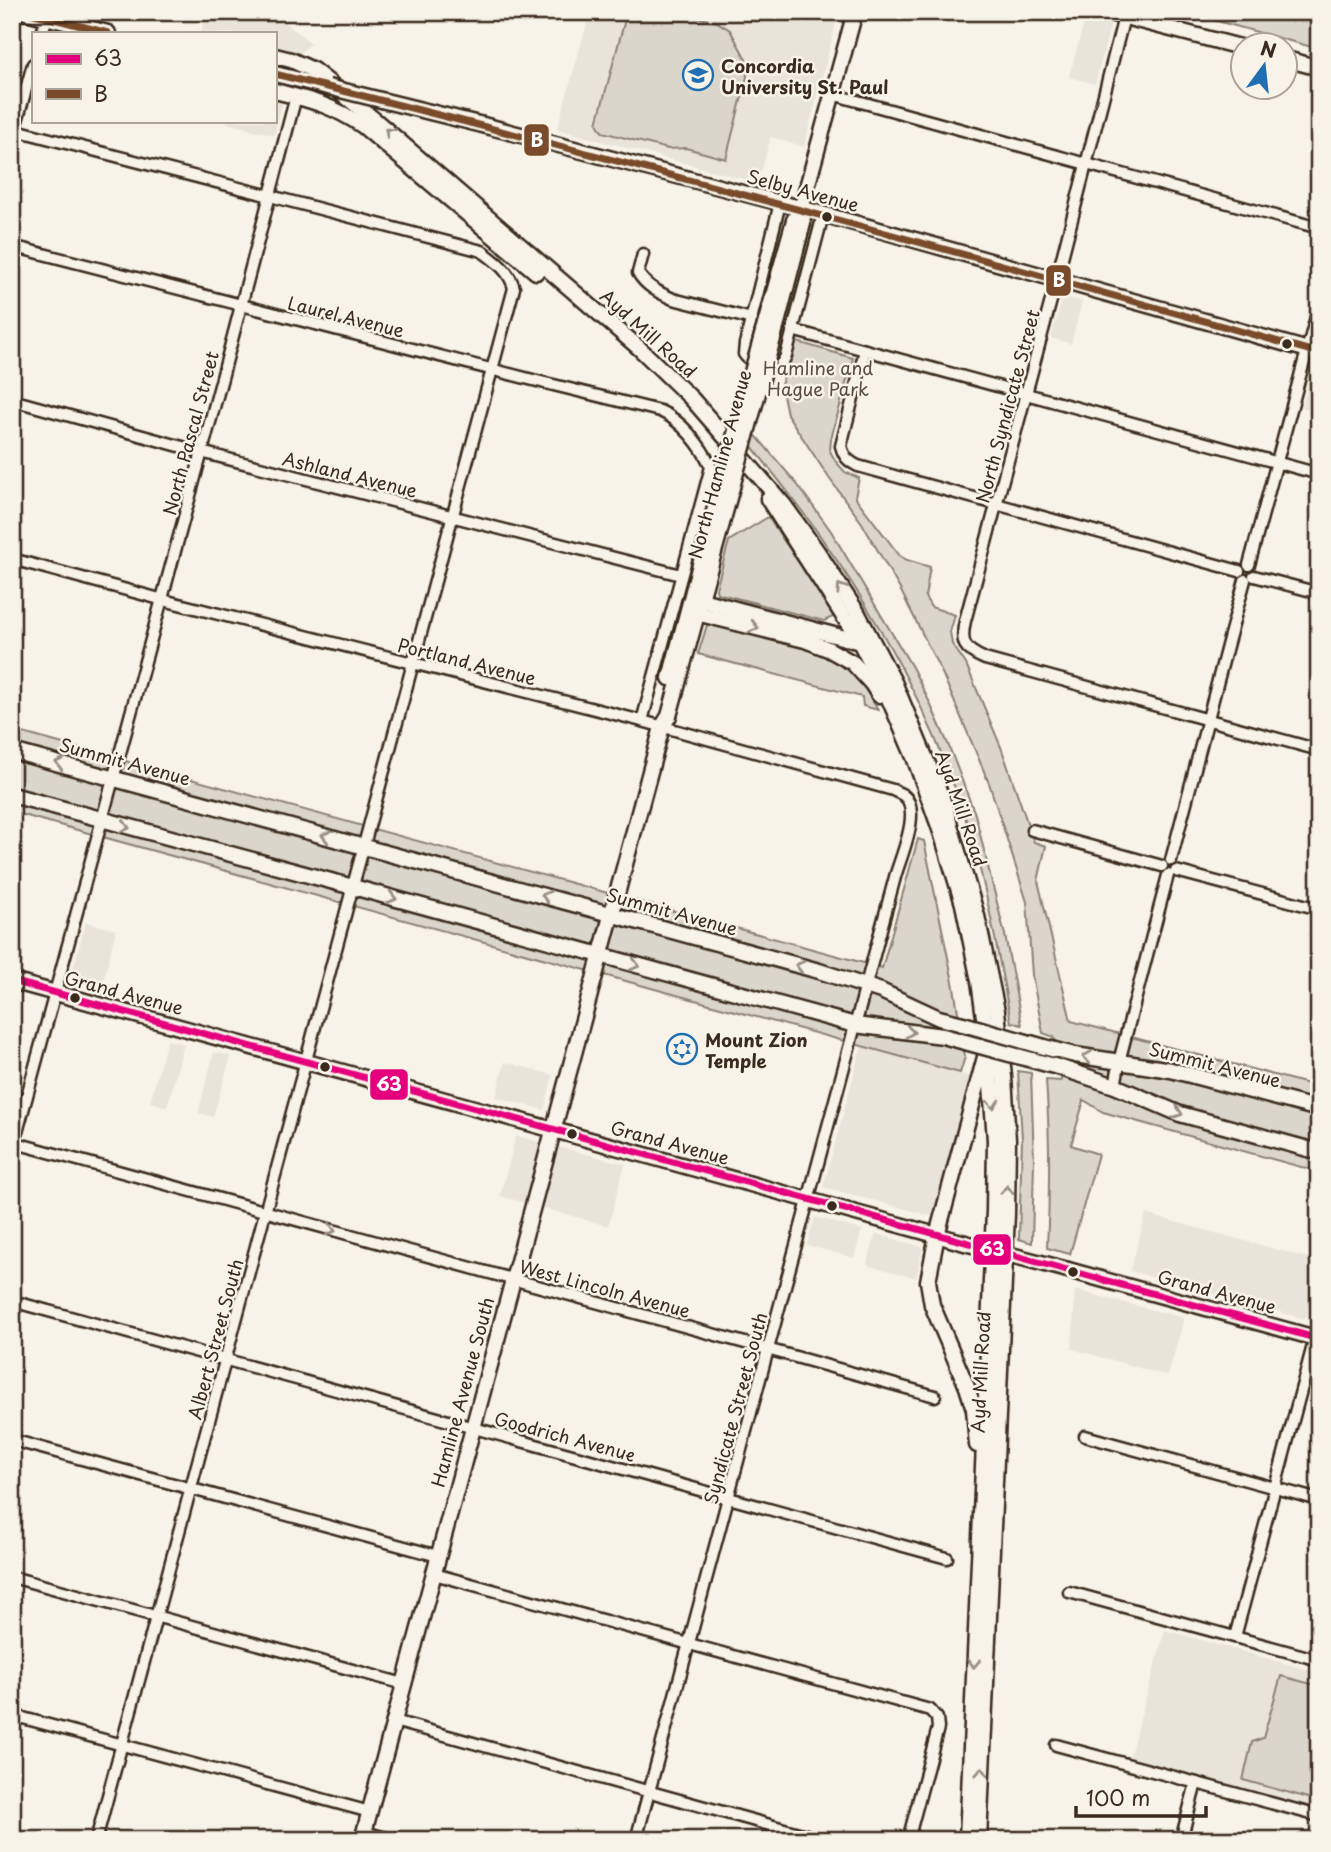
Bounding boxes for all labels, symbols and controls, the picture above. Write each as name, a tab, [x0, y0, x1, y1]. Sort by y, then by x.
legend	[32, 32, 276, 122]
north arrow	[1230, 32, 1300, 102]
text: N	[1258, 33, 1280, 64]
text: 63	[94, 41, 122, 73]
place label: Concordia University St. Paul	[721, 52, 888, 100]
school or university icon: Concordia University St. Paul	[681, 58, 715, 92]
text: B	[94, 77, 108, 109]
line badge: B	[523, 123, 550, 157]
text: B	[530, 125, 544, 153]
one-way arrow	[384, 128, 397, 140]
street label: Selby Avenue	[744, 162, 862, 218]
unlabelled marker	[820, 210, 834, 224]
line badge: B	[1045, 264, 1072, 297]
text: B	[1052, 265, 1066, 293]
street label: Ayd Mill Road	[595, 282, 703, 384]
street label: Laurel Avenue	[285, 289, 407, 344]
street label: North Syndicate Street	[968, 306, 1046, 506]
unlabelled marker	[1280, 337, 1294, 351]
street label: North Pascal Street	[155, 348, 225, 518]
park label: Hamline and Hague Park	[763, 354, 873, 402]
street label: North Hamline Avenue	[681, 366, 757, 561]
street label: Ashland Avenue	[280, 444, 420, 504]
one-way arrow	[836, 582, 849, 595]
one-way arrow	[748, 619, 760, 633]
street label: Portland Avenue	[395, 631, 539, 691]
street label: Summit Avenue	[56, 731, 194, 792]
street label: Ayd Mill Road	[929, 746, 995, 870]
one-way arrow	[54, 757, 66, 772]
one-way arrow	[119, 819, 131, 833]
one-way arrow	[321, 830, 333, 844]
street label: Summit Avenue	[603, 881, 741, 942]
one-way arrow	[386, 890, 398, 904]
one-way arrow	[540, 890, 552, 905]
one-way arrow	[629, 956, 641, 971]
one-way arrow	[795, 960, 807, 974]
street label: Grand Avenue	[62, 963, 187, 1021]
unlabelled marker	[68, 991, 82, 1005]
one-way arrow	[904, 1024, 916, 1039]
place label: Mount Zion Temple	[705, 1026, 808, 1074]
synagogue icon: Mount Zion Temple	[665, 1032, 699, 1066]
street label: Summit Avenue	[1146, 1035, 1284, 1093]
one-way arrow	[1081, 1050, 1093, 1065]
unlabelled marker	[318, 1060, 332, 1074]
line badge: 63	[369, 1068, 409, 1101]
text: 63	[376, 1069, 402, 1097]
one-way arrow	[985, 1099, 1000, 1110]
one-way arrow	[1172, 1105, 1184, 1119]
street label: Grand Avenue	[608, 1113, 733, 1171]
unlabelled marker	[565, 1127, 579, 1141]
one-way arrow	[999, 1185, 1015, 1195]
unlabelled marker	[825, 1199, 839, 1213]
one-way arrow	[325, 1222, 337, 1236]
line badge: 63	[972, 1233, 1012, 1266]
text: 63	[979, 1234, 1005, 1262]
street label: West Lincoln Avenue	[516, 1252, 694, 1324]
street label: Albert Street South	[181, 1256, 249, 1422]
street label: Grand Avenue	[1155, 1262, 1280, 1320]
unlabelled marker	[1066, 1265, 1080, 1279]
street label: Hamline Avenue South	[424, 1294, 500, 1490]
street label: Syndicate Street South	[696, 1309, 774, 1507]
street label: Ayd Mill Road	[963, 1311, 997, 1433]
street label: Goodrich Avenue	[491, 1404, 639, 1468]
one-way arrow	[967, 1658, 982, 1669]
one-way arrow	[975, 1766, 990, 1777]
scale bar	[1076, 1775, 1205, 1819]
text: 100 m	[1086, 1781, 1150, 1813]

